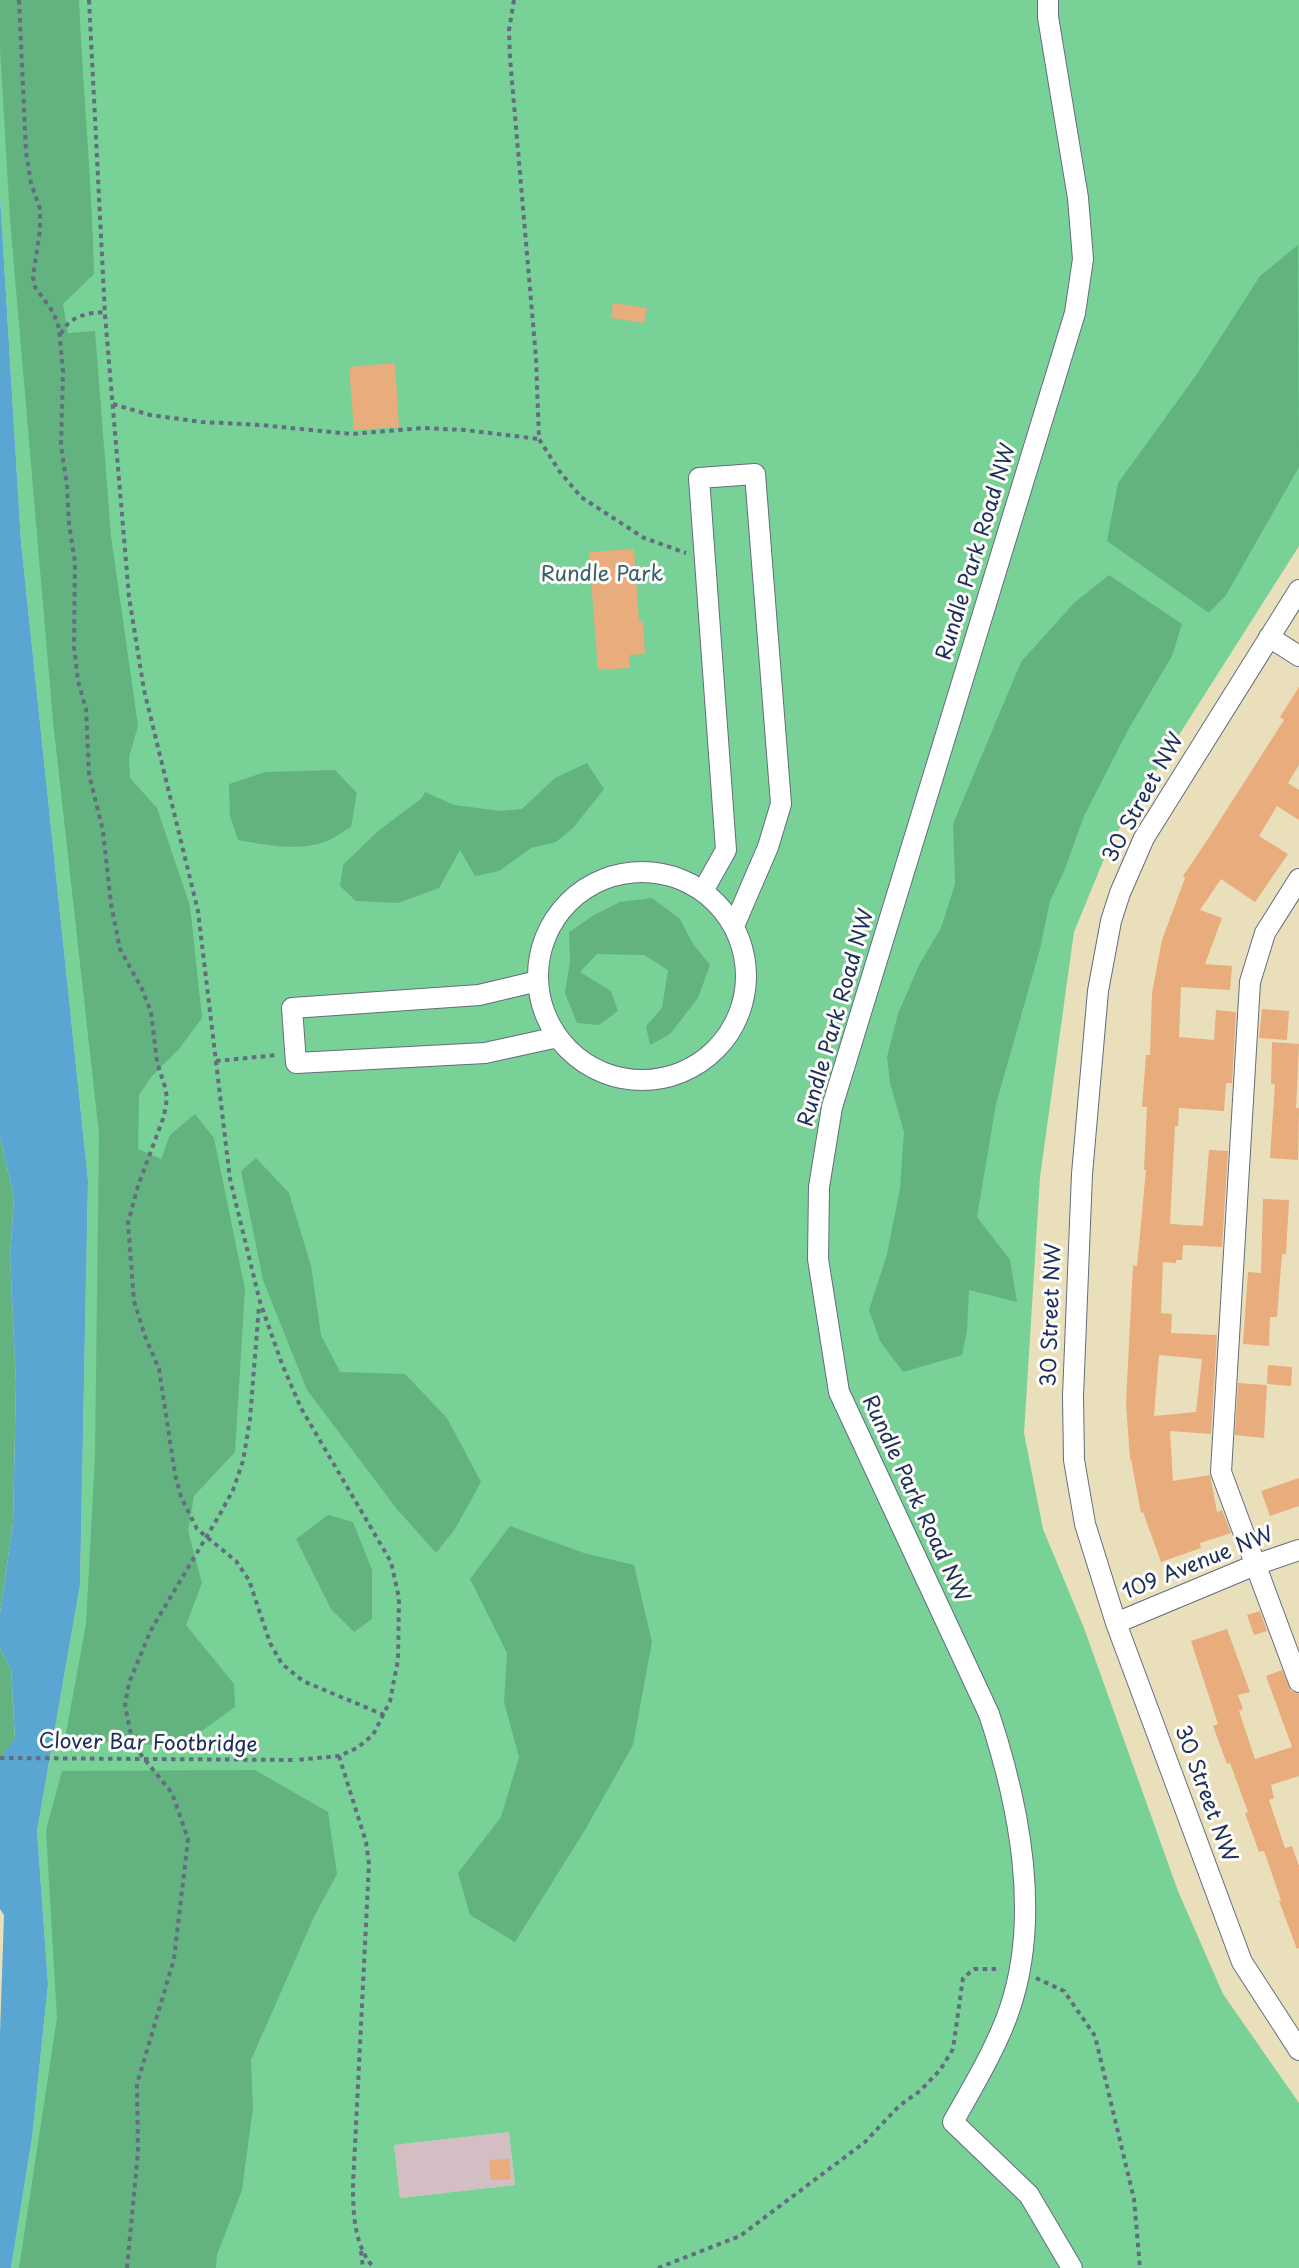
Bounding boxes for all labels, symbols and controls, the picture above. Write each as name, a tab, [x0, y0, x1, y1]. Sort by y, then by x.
street label: Rundle Park Road NW	[932, 441, 1022, 663]
park label: Rundle Park	[541, 562, 663, 588]
street label: 30 Street NW	[1098, 729, 1190, 867]
street label: Rundle Park Road NW	[794, 906, 880, 1130]
street label: 30 Street NW	[1037, 1243, 1067, 1387]
street label: Rundle Park Road NW	[856, 1392, 974, 1606]
street label: 109 Avenue NW	[1119, 1522, 1277, 1606]
street label: 30 Street NW	[1169, 1722, 1241, 1866]
street label: Clover Bar Footbridge	[38, 1729, 258, 1759]

